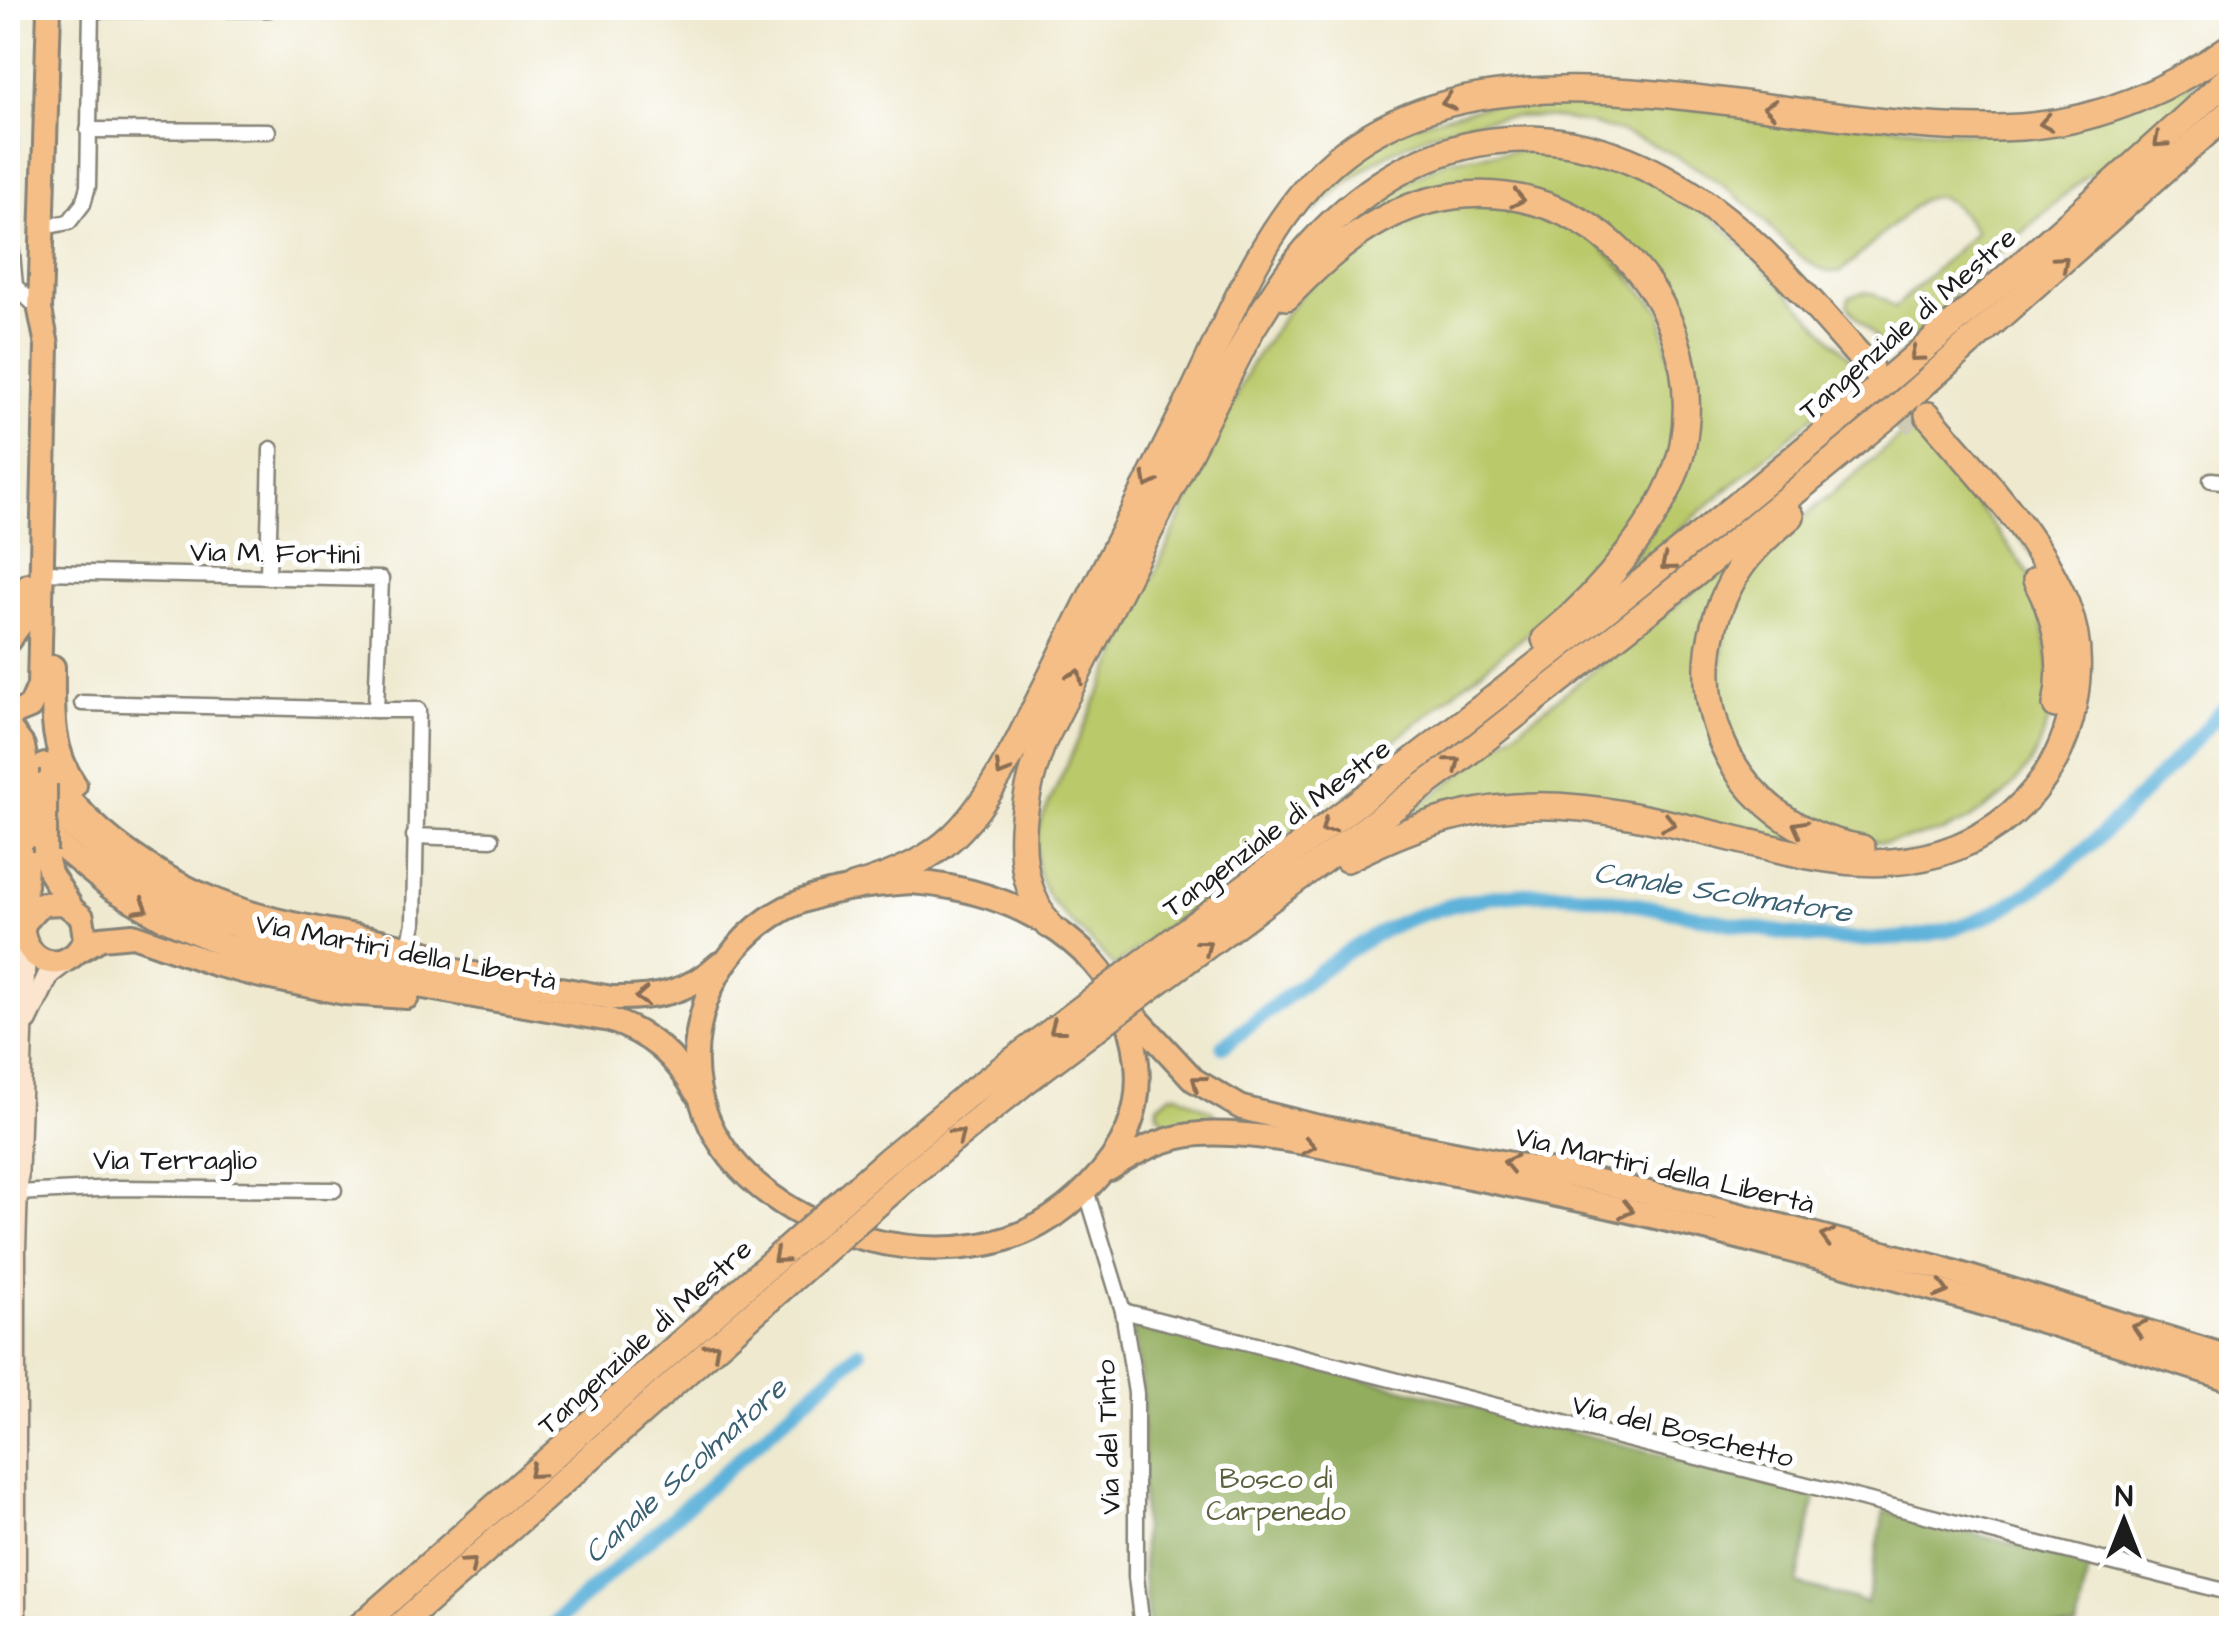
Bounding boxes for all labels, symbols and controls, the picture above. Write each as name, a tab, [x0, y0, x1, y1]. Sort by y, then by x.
one-way arrow	[1440, 90, 1457, 111]
one-way arrow	[1762, 99, 1778, 120]
one-way arrow	[2038, 112, 2055, 133]
one-way arrow	[2153, 129, 2172, 147]
one-way arrow	[1509, 187, 1526, 208]
street label: Tangenziale di Mestre	[1791, 219, 2026, 430]
one-way arrow	[2051, 256, 2069, 274]
one-way arrow	[1909, 343, 1927, 361]
one-way arrow	[1141, 470, 1161, 488]
street label: Via M. Fortini	[190, 533, 360, 574]
one-way arrow	[1660, 552, 1678, 570]
one-way arrow	[1064, 669, 1083, 687]
street label: Tangenziale di Mestre	[1155, 729, 1400, 928]
one-way arrow	[1443, 757, 1461, 774]
one-way arrow	[995, 759, 1014, 777]
one-way arrow	[1660, 811, 1677, 832]
one-way arrow	[1320, 816, 1338, 833]
one-way arrow	[1791, 820, 1809, 839]
water label: Canale Scolmatore	[1591, 852, 1856, 934]
one-way arrow	[132, 895, 150, 914]
street label: Via Martiri della Libertà	[252, 904, 560, 1001]
one-way arrow	[1194, 941, 1212, 958]
one-way arrow	[634, 986, 650, 1007]
one-way arrow	[1049, 1016, 1067, 1033]
one-way arrow	[1192, 1076, 1210, 1093]
street label: Via Martiri della Libertà	[1511, 1117, 1818, 1224]
one-way arrow	[947, 1130, 965, 1147]
one-way arrow	[1300, 1135, 1317, 1156]
street label: Via Terraglio	[93, 1141, 257, 1181]
one-way arrow	[1502, 1154, 1519, 1175]
one-way arrow	[1618, 1198, 1635, 1219]
one-way arrow	[1819, 1228, 1836, 1249]
street label: Tangenziale di Mestre	[529, 1230, 761, 1445]
one-way arrow	[772, 1245, 791, 1263]
one-way arrow	[1933, 1278, 1950, 1299]
one-way arrow	[2131, 1320, 2148, 1340]
one-way arrow	[701, 1343, 720, 1361]
street label: Via del Tinto	[1086, 1359, 1131, 1515]
water label: Canale Scolmatore	[575, 1367, 798, 1573]
street label: Via del Boschetto	[1568, 1385, 1798, 1478]
park label: Bosco di Carpenedo	[1206, 1460, 1346, 1531]
one-way arrow	[529, 1461, 547, 1479]
north arrow	[2074, 1471, 2174, 1571]
text: N	[2115, 1478, 2133, 1517]
one-way arrow	[458, 1558, 477, 1576]

